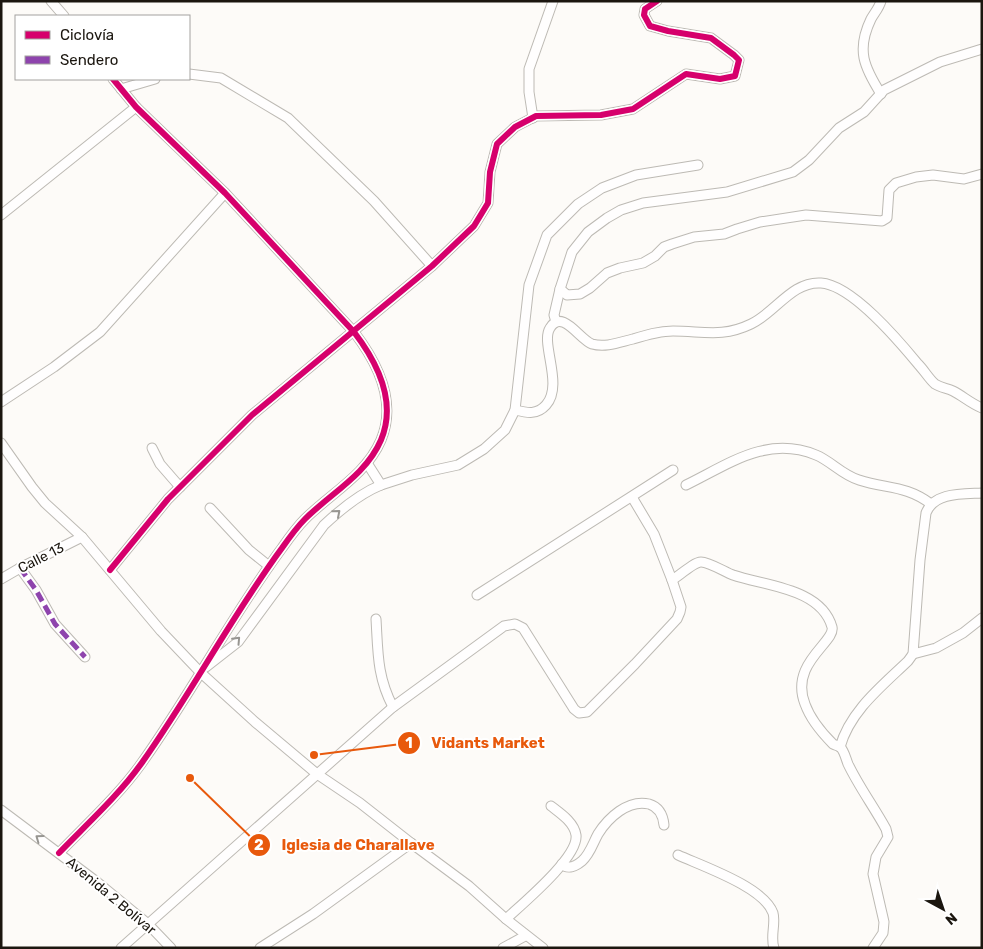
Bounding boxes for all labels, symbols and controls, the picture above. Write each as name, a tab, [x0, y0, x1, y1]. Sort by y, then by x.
legend	[15, 15, 190, 80]
text: Ciclovía	[60, 26, 114, 44]
text: Sendero	[60, 51, 118, 69]
one-way arrow	[332, 510, 341, 519]
street label: Calle 13	[15, 539, 67, 577]
one-way arrow	[231, 637, 240, 646]
callout: Vidants Market	[397, 728, 555, 758]
text: 1	[405, 734, 413, 752]
text: Vidants Market	[431, 734, 545, 752]
callout: Iglesia de Charallave	[246, 830, 445, 860]
one-way arrow	[36, 836, 45, 844]
text: 2	[254, 836, 264, 854]
text: Iglesia de Charallave	[281, 836, 435, 854]
street label: Avenida 2 Bolívar	[63, 853, 160, 939]
north arrow	[918, 884, 968, 934]
text: N	[942, 909, 960, 928]

